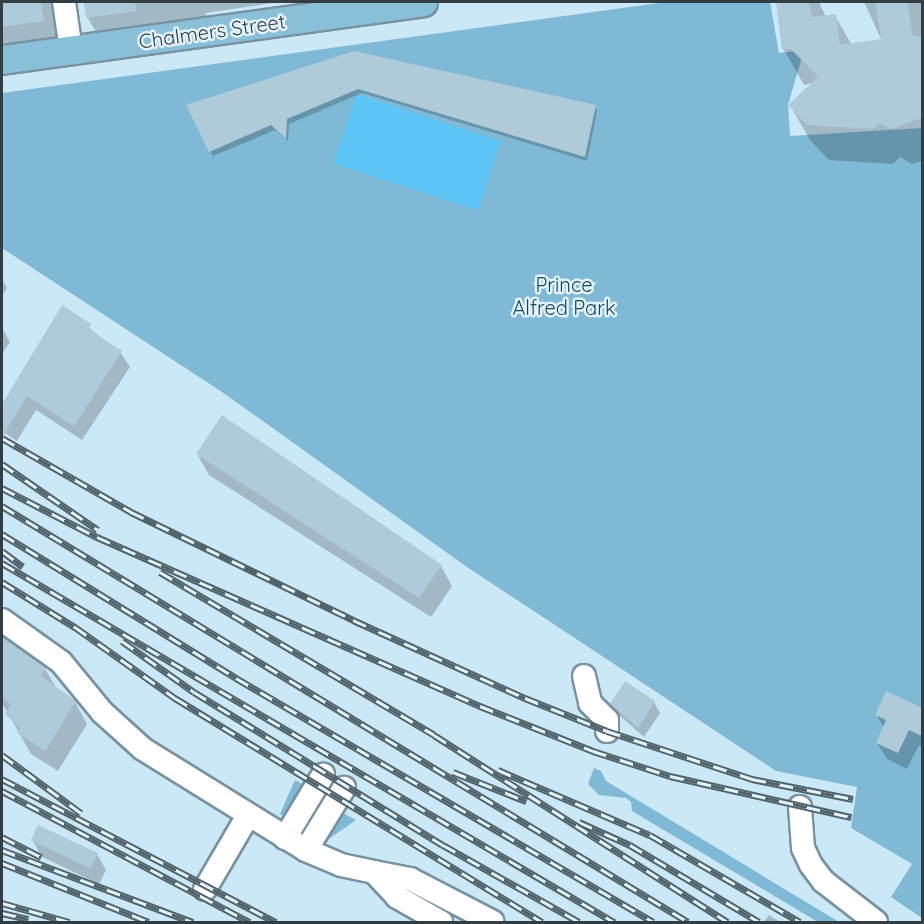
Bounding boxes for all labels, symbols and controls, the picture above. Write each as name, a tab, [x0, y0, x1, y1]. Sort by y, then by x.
street label: Chalmers Street	[137, 9, 287, 53]
park label: Prince Alfred Park	[512, 272, 616, 319]

